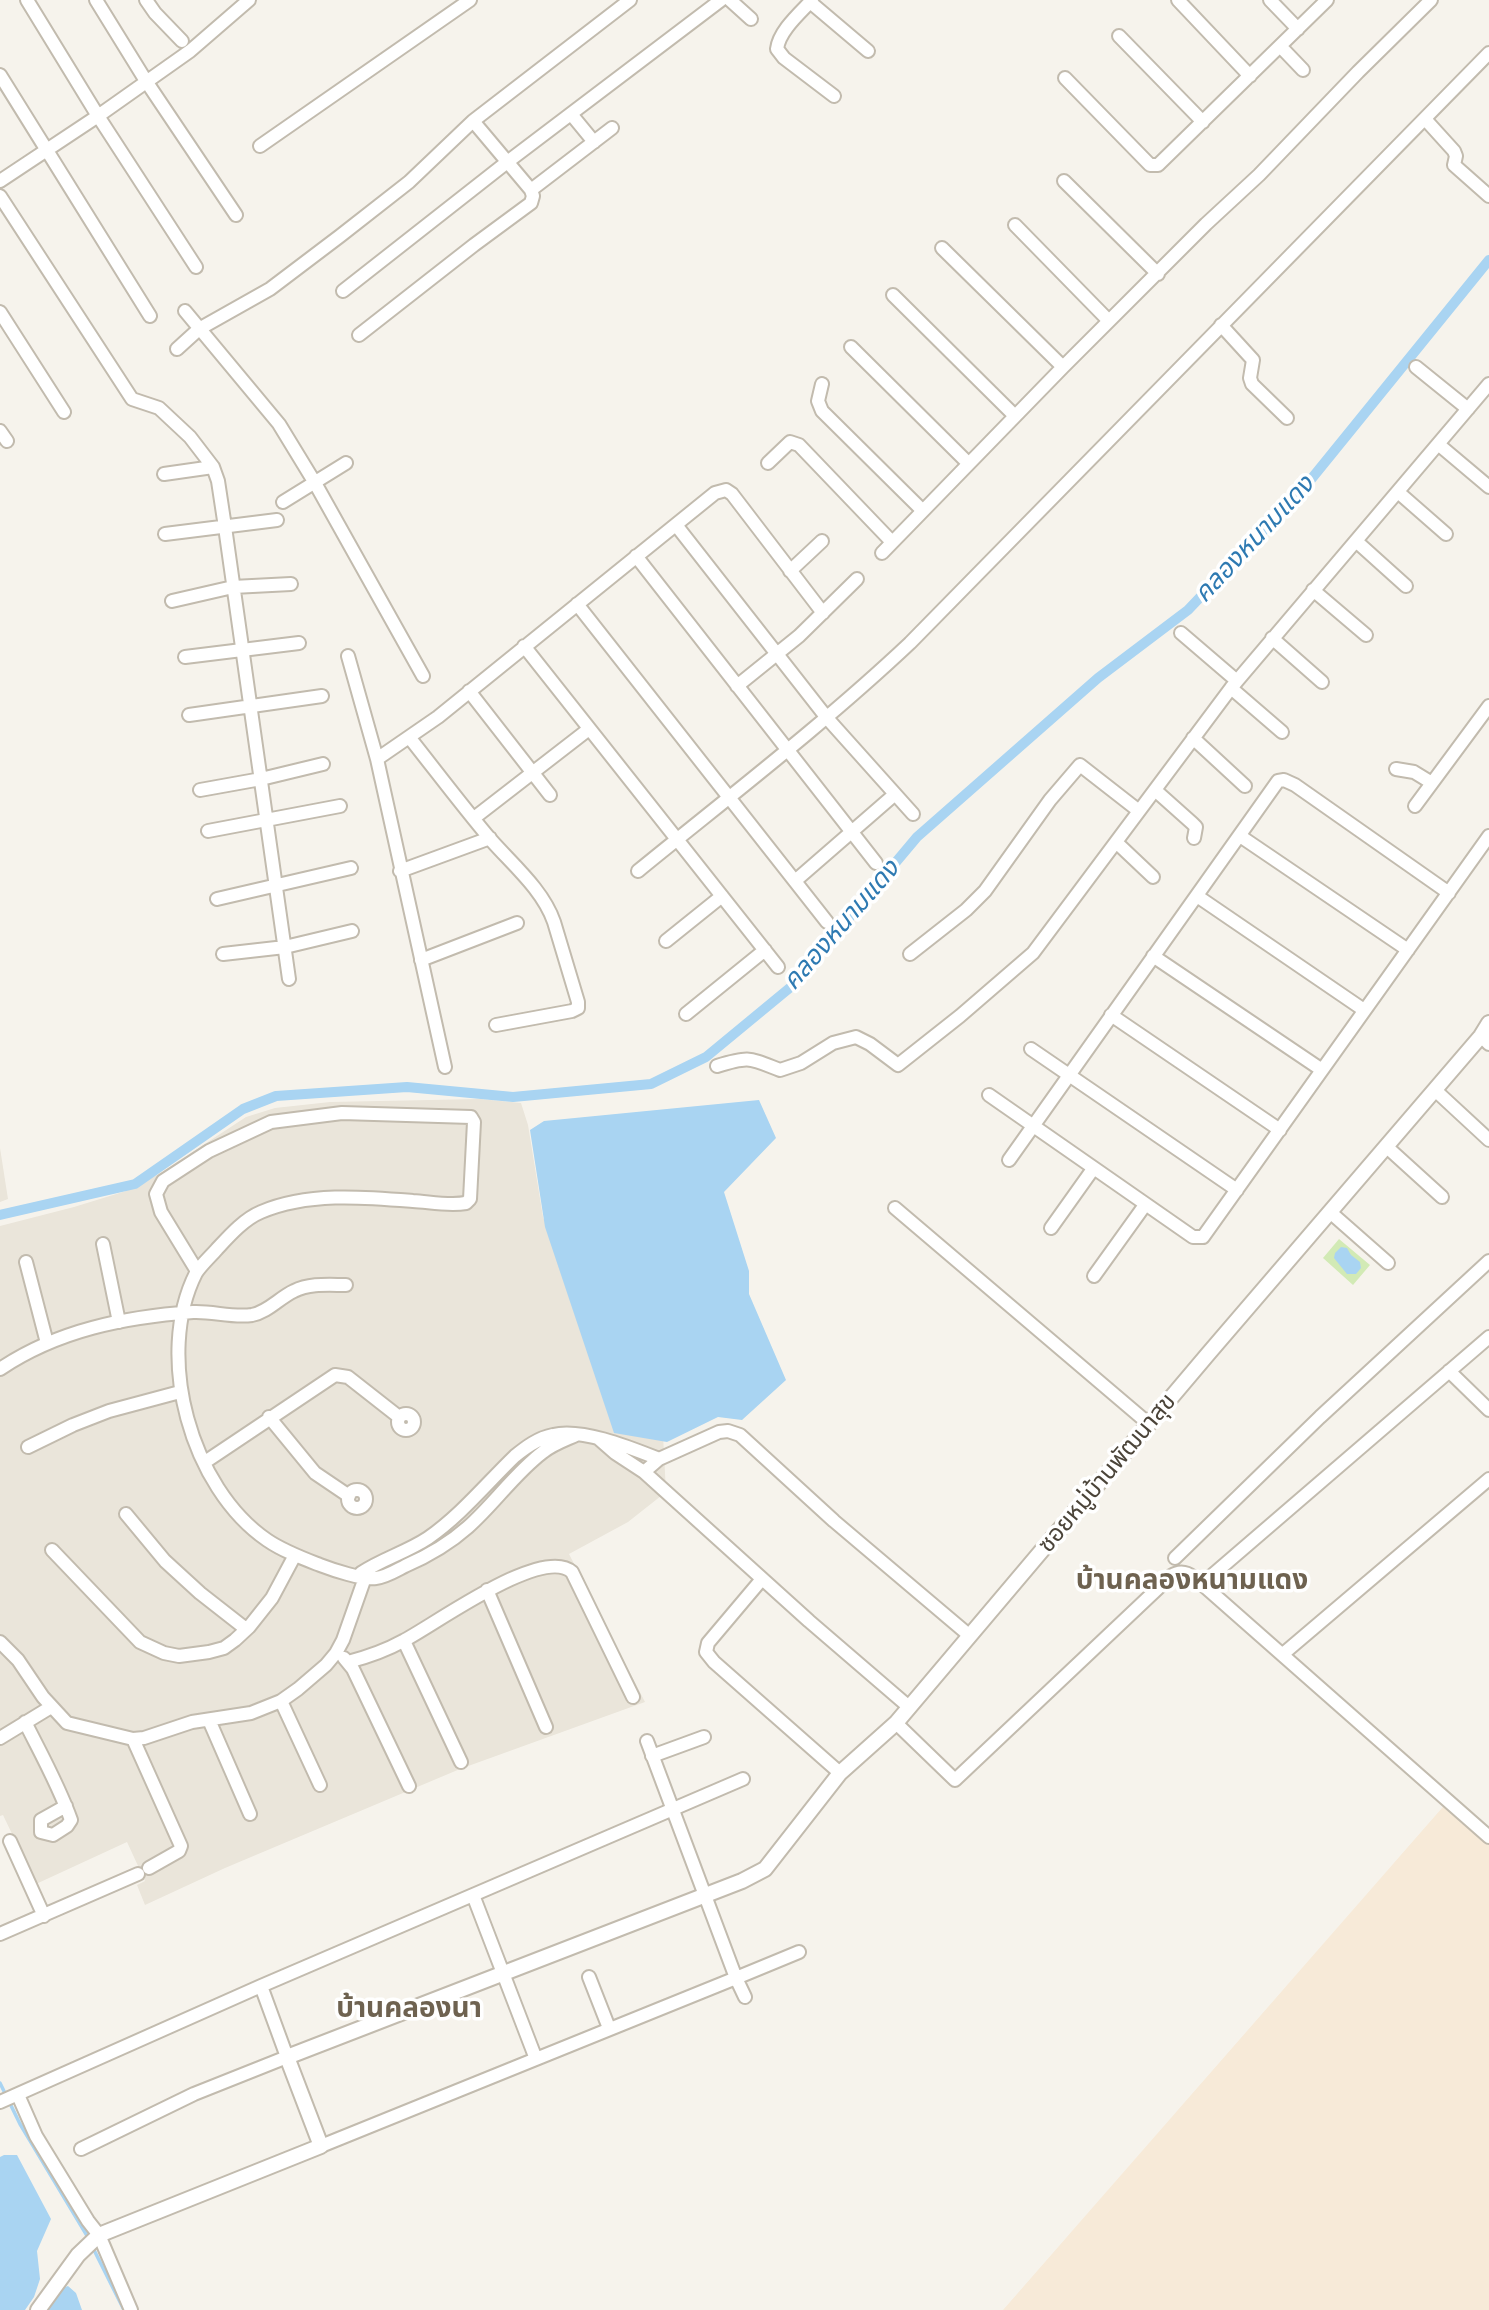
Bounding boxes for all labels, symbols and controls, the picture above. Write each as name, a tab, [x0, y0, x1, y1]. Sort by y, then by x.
water label: คลองหนามแดง	[1187, 469, 1321, 609]
water label: คลองหนามแดง	[776, 854, 906, 996]
street label: ซอยหมู่บ้านพัฒนาสุข	[1032, 1388, 1182, 1558]
district label: บ้านคลองหนามแดง	[1076, 1563, 1308, 1597]
district label: บ้านคลองนา	[336, 1991, 482, 2025]

